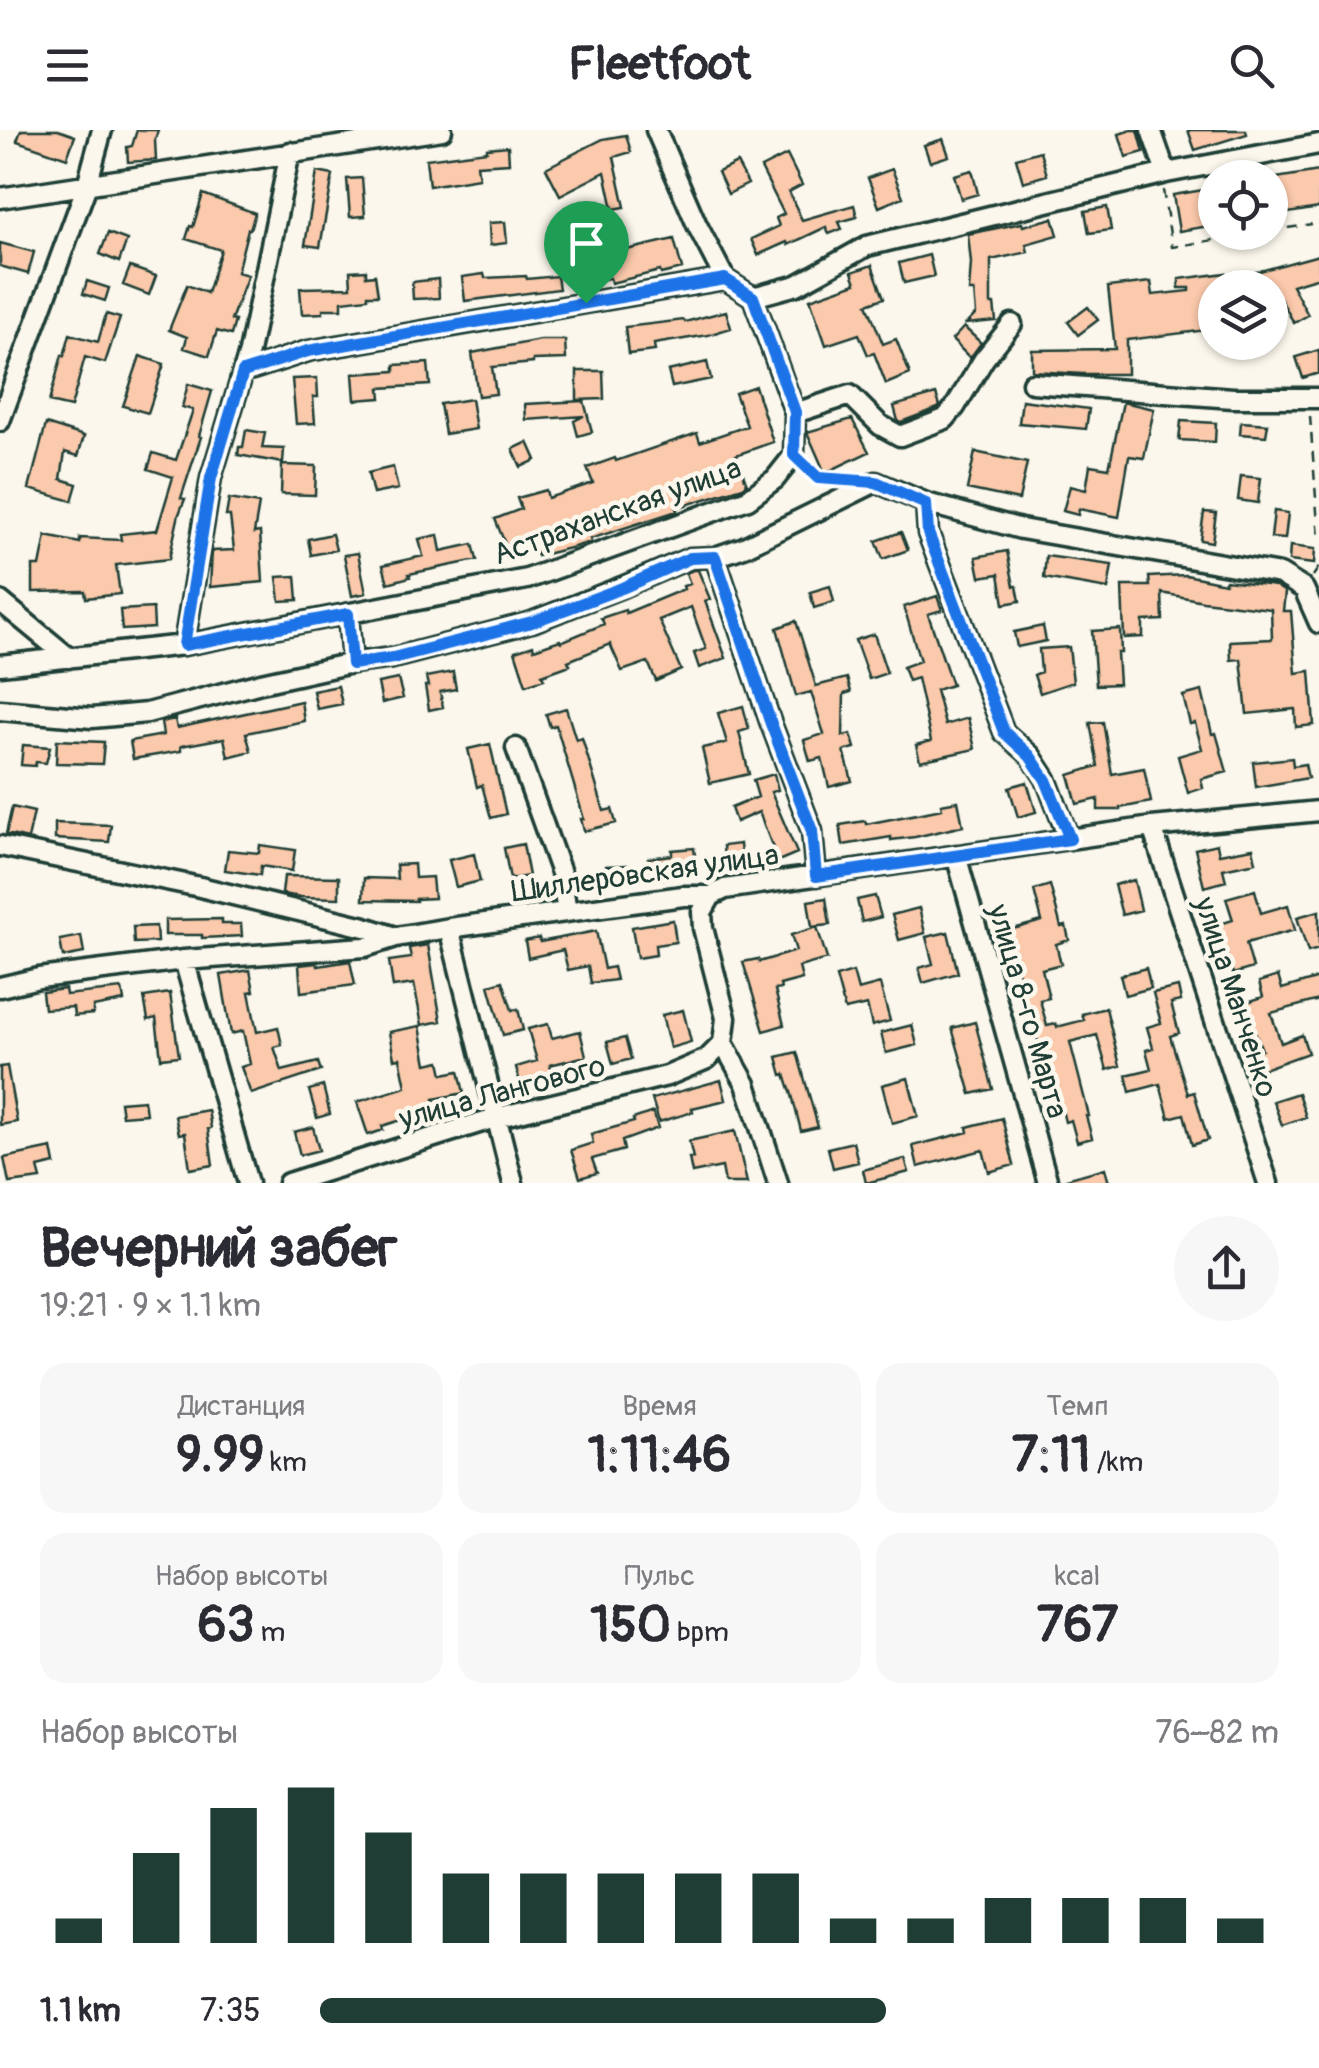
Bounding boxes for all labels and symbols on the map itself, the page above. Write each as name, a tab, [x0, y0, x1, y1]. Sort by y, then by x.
pin	[544, 201, 629, 304]
street label: Астраханская улица	[488, 449, 746, 574]
street label: Шиллеровская улица	[509, 836, 781, 911]
street label: улица Манченко	[1185, 891, 1285, 1102]
street label: улица 8-го Марта	[979, 899, 1076, 1122]
street label: улица Лангового	[394, 1047, 609, 1138]

